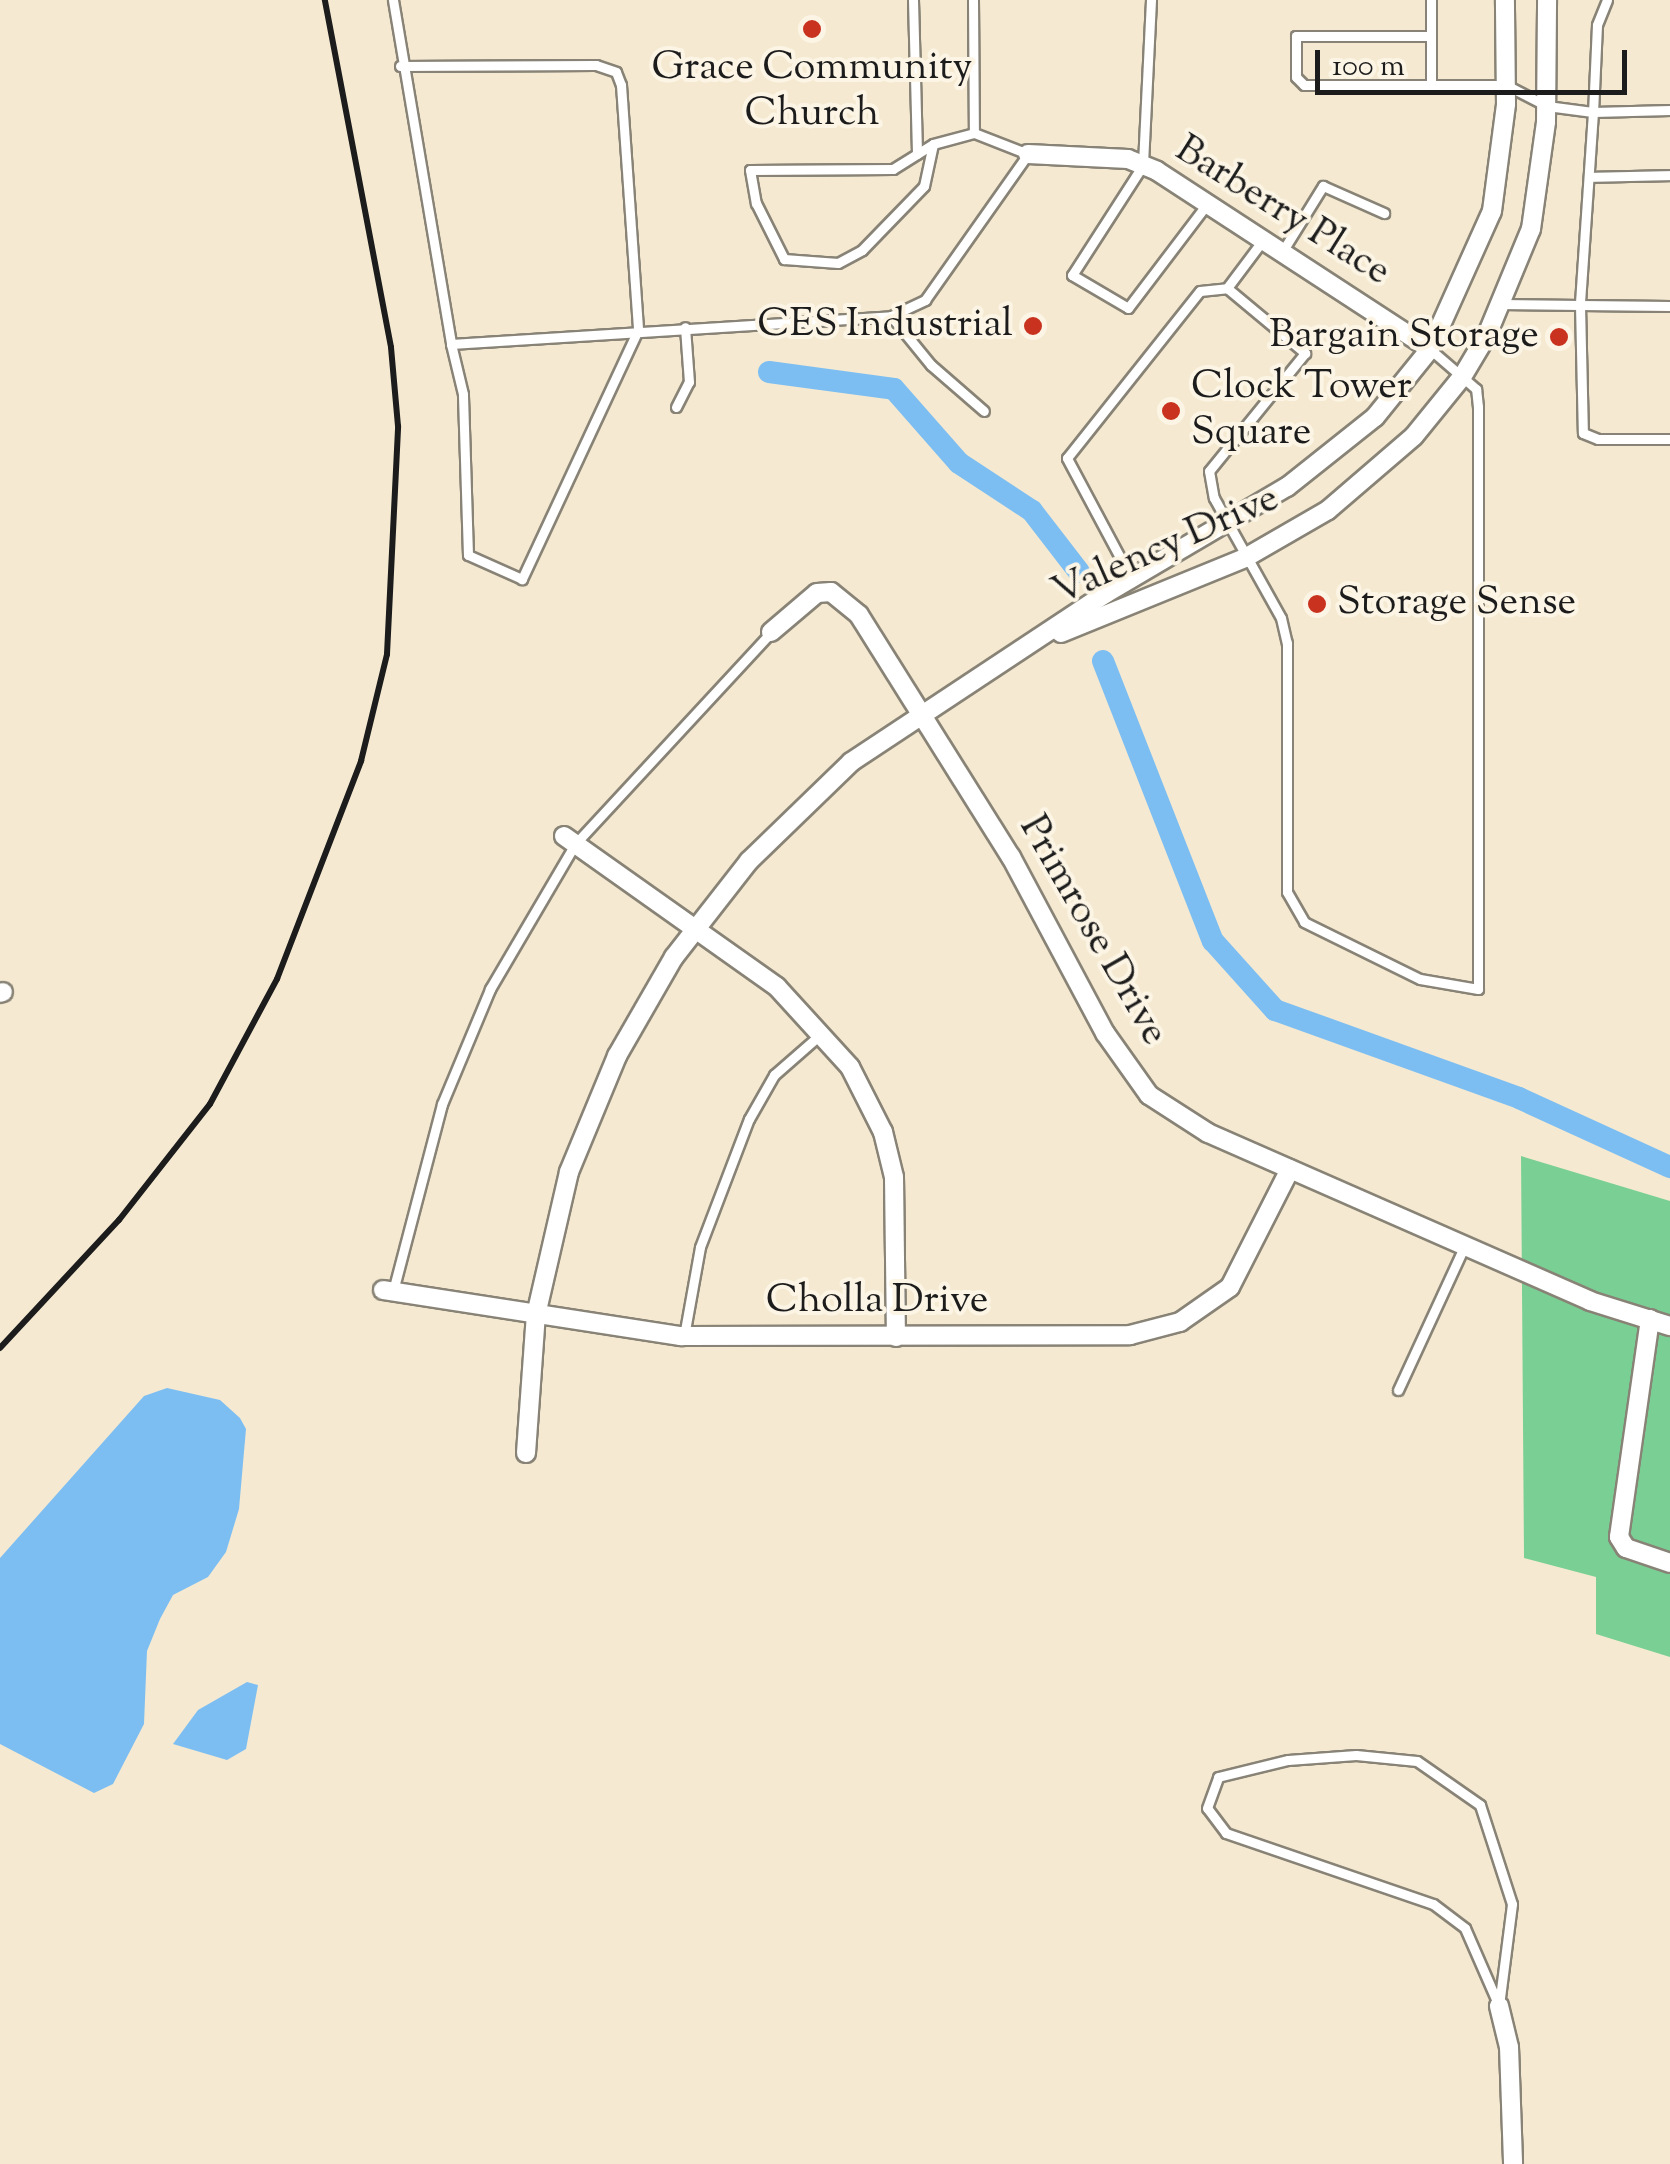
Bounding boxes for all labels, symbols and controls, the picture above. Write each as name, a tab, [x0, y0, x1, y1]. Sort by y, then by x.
marker: Grace Community Church	[801, 18, 823, 40]
scale bar	[1320, 30, 1632, 92]
place label: Grace Community Church	[651, 45, 973, 139]
text: 100 m	[1332, 46, 1405, 89]
street label: Barberry Place	[1165, 127, 1399, 297]
place label: CES Industrial	[757, 302, 1013, 350]
place label: Bargain Storage	[1269, 313, 1539, 361]
marker: CES Industrial	[1022, 315, 1044, 337]
marker: Bargain Storage	[1548, 326, 1570, 348]
place label: Clock Tower Square	[1191, 364, 1412, 458]
marker: Clock Tower Square	[1160, 400, 1182, 422]
street label: Valency Drive	[1045, 476, 1287, 618]
place label: Storage Sense	[1337, 580, 1576, 628]
marker: Storage Sense	[1306, 593, 1328, 615]
street label: Primrose Drive	[1007, 808, 1177, 1054]
street label: Cholla Drive	[766, 1278, 988, 1326]

